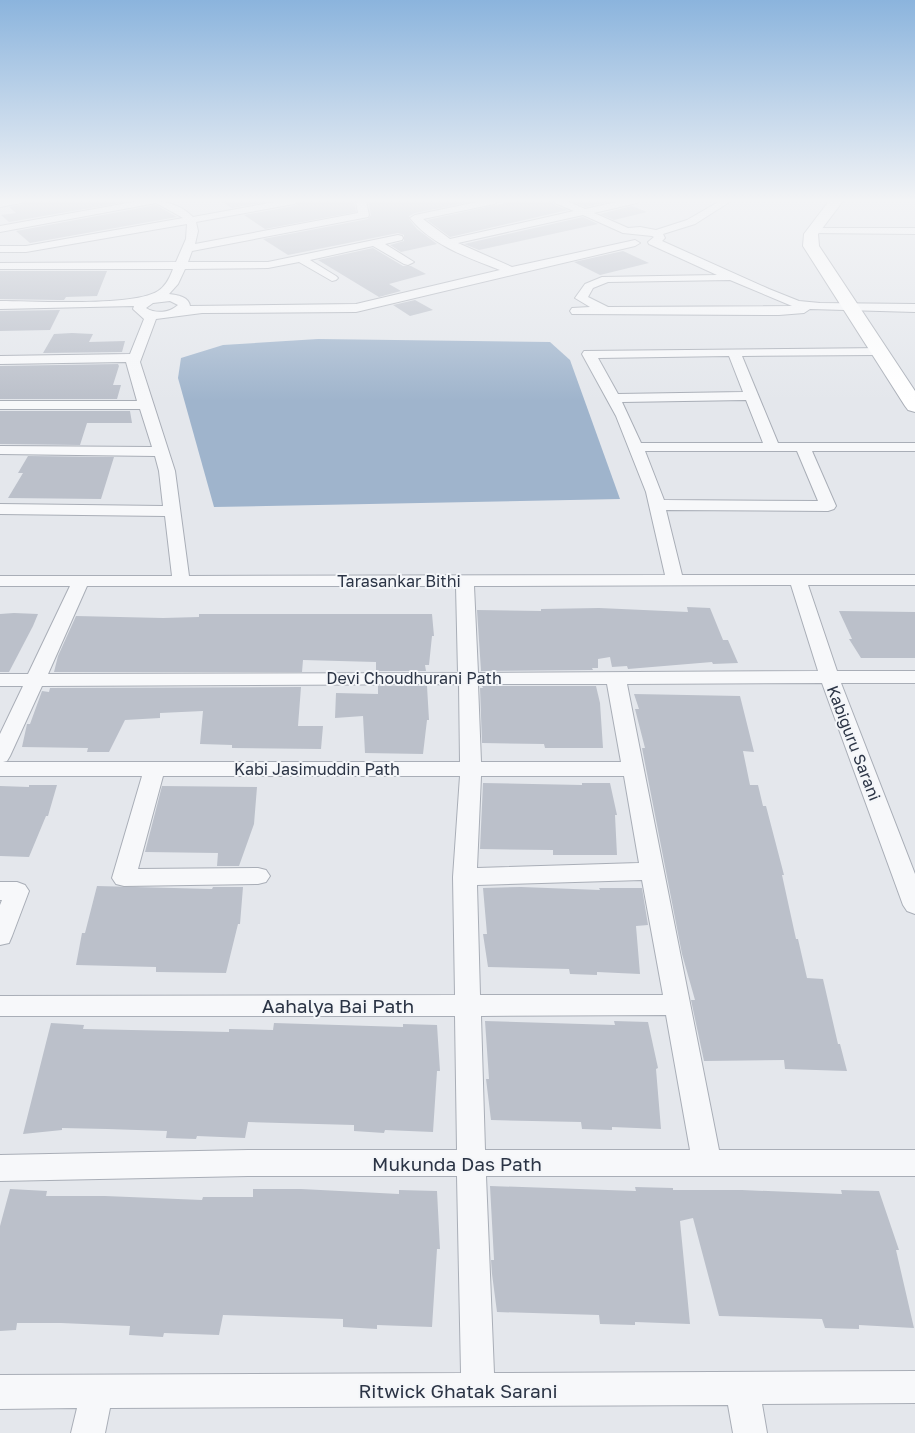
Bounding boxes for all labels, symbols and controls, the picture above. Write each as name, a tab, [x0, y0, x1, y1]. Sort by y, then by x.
street label: Tarasankar Bithi	[337, 571, 461, 591]
street label: Devi Choudhurani Path	[326, 668, 502, 688]
street label: Kabiguru Sarani	[823, 682, 885, 804]
street label: Kabi Jasimuddin Path	[234, 759, 400, 779]
street label: Aahalya Bai Path	[262, 994, 414, 1017]
street label: Mukunda Das Path	[372, 1152, 542, 1175]
street label: Ritwick Ghatak Sarani	[358, 1379, 558, 1402]

